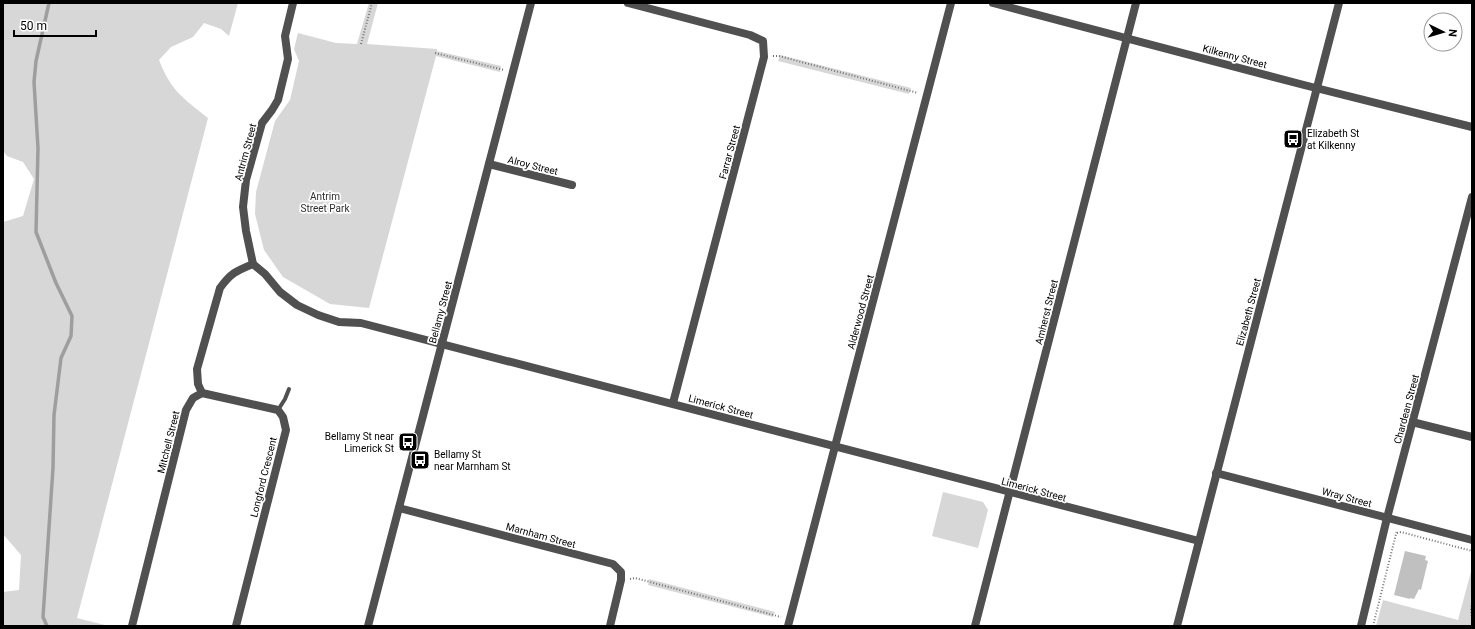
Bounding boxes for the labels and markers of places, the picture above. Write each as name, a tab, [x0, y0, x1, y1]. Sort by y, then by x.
bus stop icon: Elizabeth St at Kilkenny	[1282, 128, 1304, 150]
place label: Elizabeth St at Kilkenny	[1307, 128, 1359, 151]
place label: Bellamy St near Limerick St	[325, 431, 395, 454]
bus stop icon: Bellamy St near Limerick St	[397, 431, 419, 453]
bus stop icon: Bellamy St near Marnham St	[409, 449, 431, 471]
place label: Bellamy St near Marnham St	[434, 449, 511, 472]

